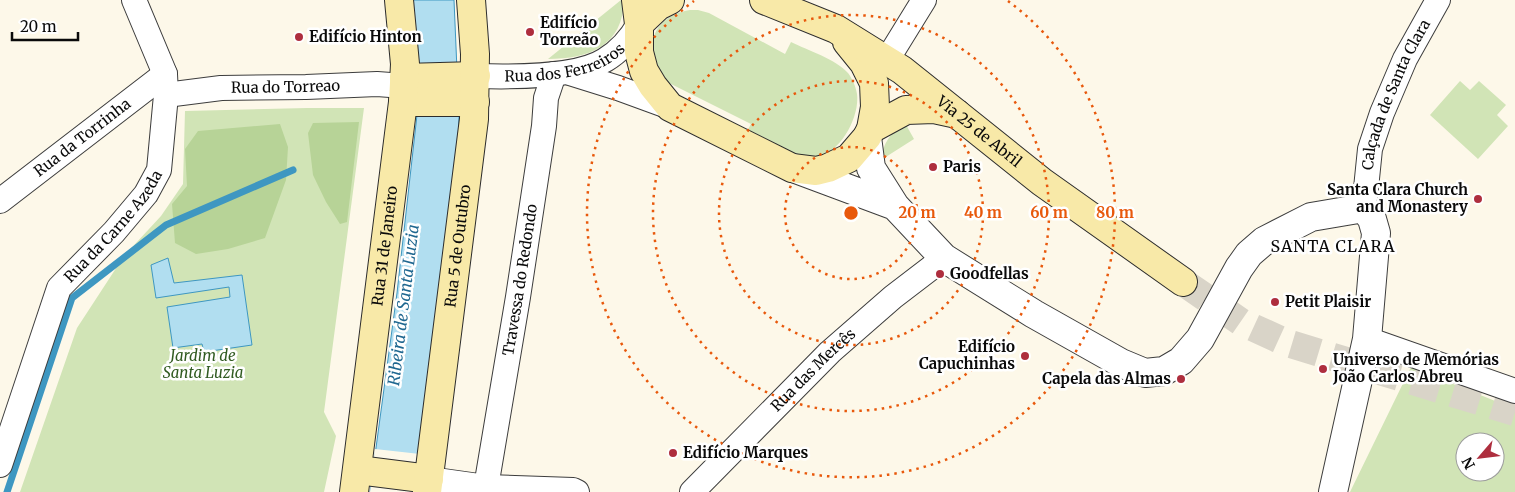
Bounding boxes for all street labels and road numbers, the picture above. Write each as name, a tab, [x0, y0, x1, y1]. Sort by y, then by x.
street label: Calçada de Santa Clara	[1358, 16, 1434, 171]
street label: Rua dos Ferreiros	[504, 39, 629, 85]
street label: Rua do Torreao	[231, 76, 341, 97]
street label: Via 25 de Abril	[932, 91, 1026, 171]
street label: Rua da Torrinha	[30, 94, 134, 180]
street label: Rua da Carne Azeda	[60, 167, 166, 286]
street label: Rua 5 de Outubro	[440, 183, 475, 308]
street label: Rua 31 de Janeiro	[367, 184, 401, 307]
street label: Travessa do Redondo	[498, 202, 541, 357]
street label: Rua das Mercês	[767, 324, 859, 415]

